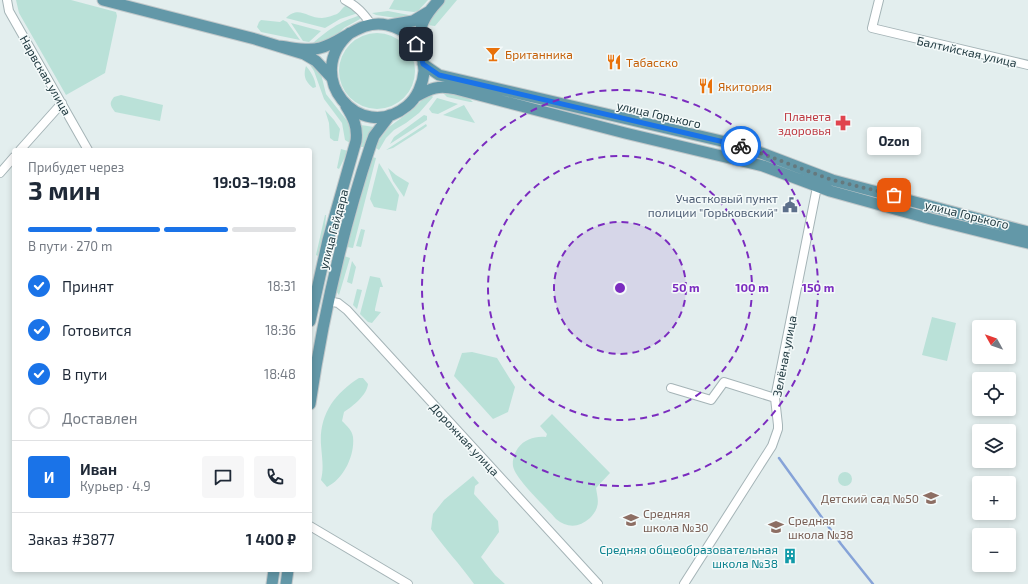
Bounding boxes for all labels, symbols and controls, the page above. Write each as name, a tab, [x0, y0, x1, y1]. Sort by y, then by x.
pin	[399, 27, 433, 61]
street label: Нарвская улица	[17, 33, 75, 118]
icon: home	[405, 33, 427, 55]
street label: Балтийская улица	[915, 33, 1018, 70]
bar icon: Британника	[484, 45, 502, 63]
place label: Британника	[505, 47, 573, 61]
restaurant icon: Табасско	[605, 53, 623, 71]
place label: Табасско	[626, 55, 678, 69]
restaurant icon: Якитория	[697, 77, 715, 95]
place label: Якитория	[718, 79, 772, 93]
street label: улица Горького	[615, 97, 703, 132]
place label: Планета здоровья	[778, 109, 831, 137]
pharmacy icon: Планета здоровья	[834, 114, 852, 132]
courier	[721, 126, 761, 166]
callout: Ozon	[867, 127, 921, 155]
text: Ozon	[878, 133, 910, 149]
icon: bike	[730, 135, 752, 157]
text: Прибудет через	[28, 159, 124, 175]
text: 19:03–19:08	[213, 173, 296, 191]
text: 3 мин	[28, 174, 100, 205]
pin	[877, 178, 911, 212]
icon: bag	[883, 184, 905, 206]
street label: улица Гайдара	[316, 188, 351, 271]
place label: Участковый пункт полиции "Горьковский"	[648, 191, 778, 219]
public building icon: Участковый пункт полиции "Горьковский"	[781, 196, 799, 214]
street label: улица Горького	[923, 197, 1011, 232]
text: В пути · 270 m	[28, 238, 112, 254]
icon: check	[28, 275, 50, 297]
text: Принят	[62, 277, 114, 295]
text: 18:31	[267, 278, 296, 294]
text: 50 m	[672, 280, 700, 294]
text: 100 m	[735, 280, 769, 294]
text: 150 m	[802, 280, 834, 294]
centre of rings	[613, 281, 627, 295]
street label: Зелёная улица	[769, 314, 800, 398]
icon: check	[28, 319, 50, 341]
north arrow	[972, 320, 1016, 364]
map controls	[972, 320, 1016, 572]
text: Готовится	[62, 321, 132, 339]
text: 18:36	[265, 322, 296, 338]
icon: check	[28, 363, 50, 385]
text: В пути	[62, 365, 107, 383]
text: 18:48	[264, 366, 296, 382]
button: locate	[972, 372, 1016, 416]
street label: Дорожная улица	[427, 400, 502, 479]
text: Доставлен	[62, 409, 138, 427]
button: layers	[972, 424, 1016, 468]
button: chat	[202, 456, 244, 498]
button: phone	[254, 456, 296, 498]
text: Иван	[80, 460, 117, 478]
text: И	[44, 468, 54, 486]
button: +	[972, 476, 1016, 520]
text: Курьер · 4.9	[80, 478, 151, 494]
school or university icon: Детский сад №50	[922, 489, 940, 507]
place label: Детский сад №50	[821, 491, 919, 505]
place label: Средняя школа №30	[643, 506, 709, 534]
school or university icon: Средняя школа №30	[622, 511, 640, 529]
place label: Средняя школа №38	[788, 513, 854, 541]
school or university icon: Средняя школа №38	[767, 518, 785, 536]
button: −	[972, 528, 1016, 572]
text: Заказ #3877	[28, 530, 115, 548]
text: 1 400 ₽	[246, 530, 296, 548]
place label: Средняя общеобразовательная школа №38	[599, 542, 778, 570]
building icon: Средняя общеобразовательная школа №38	[781, 547, 799, 565]

